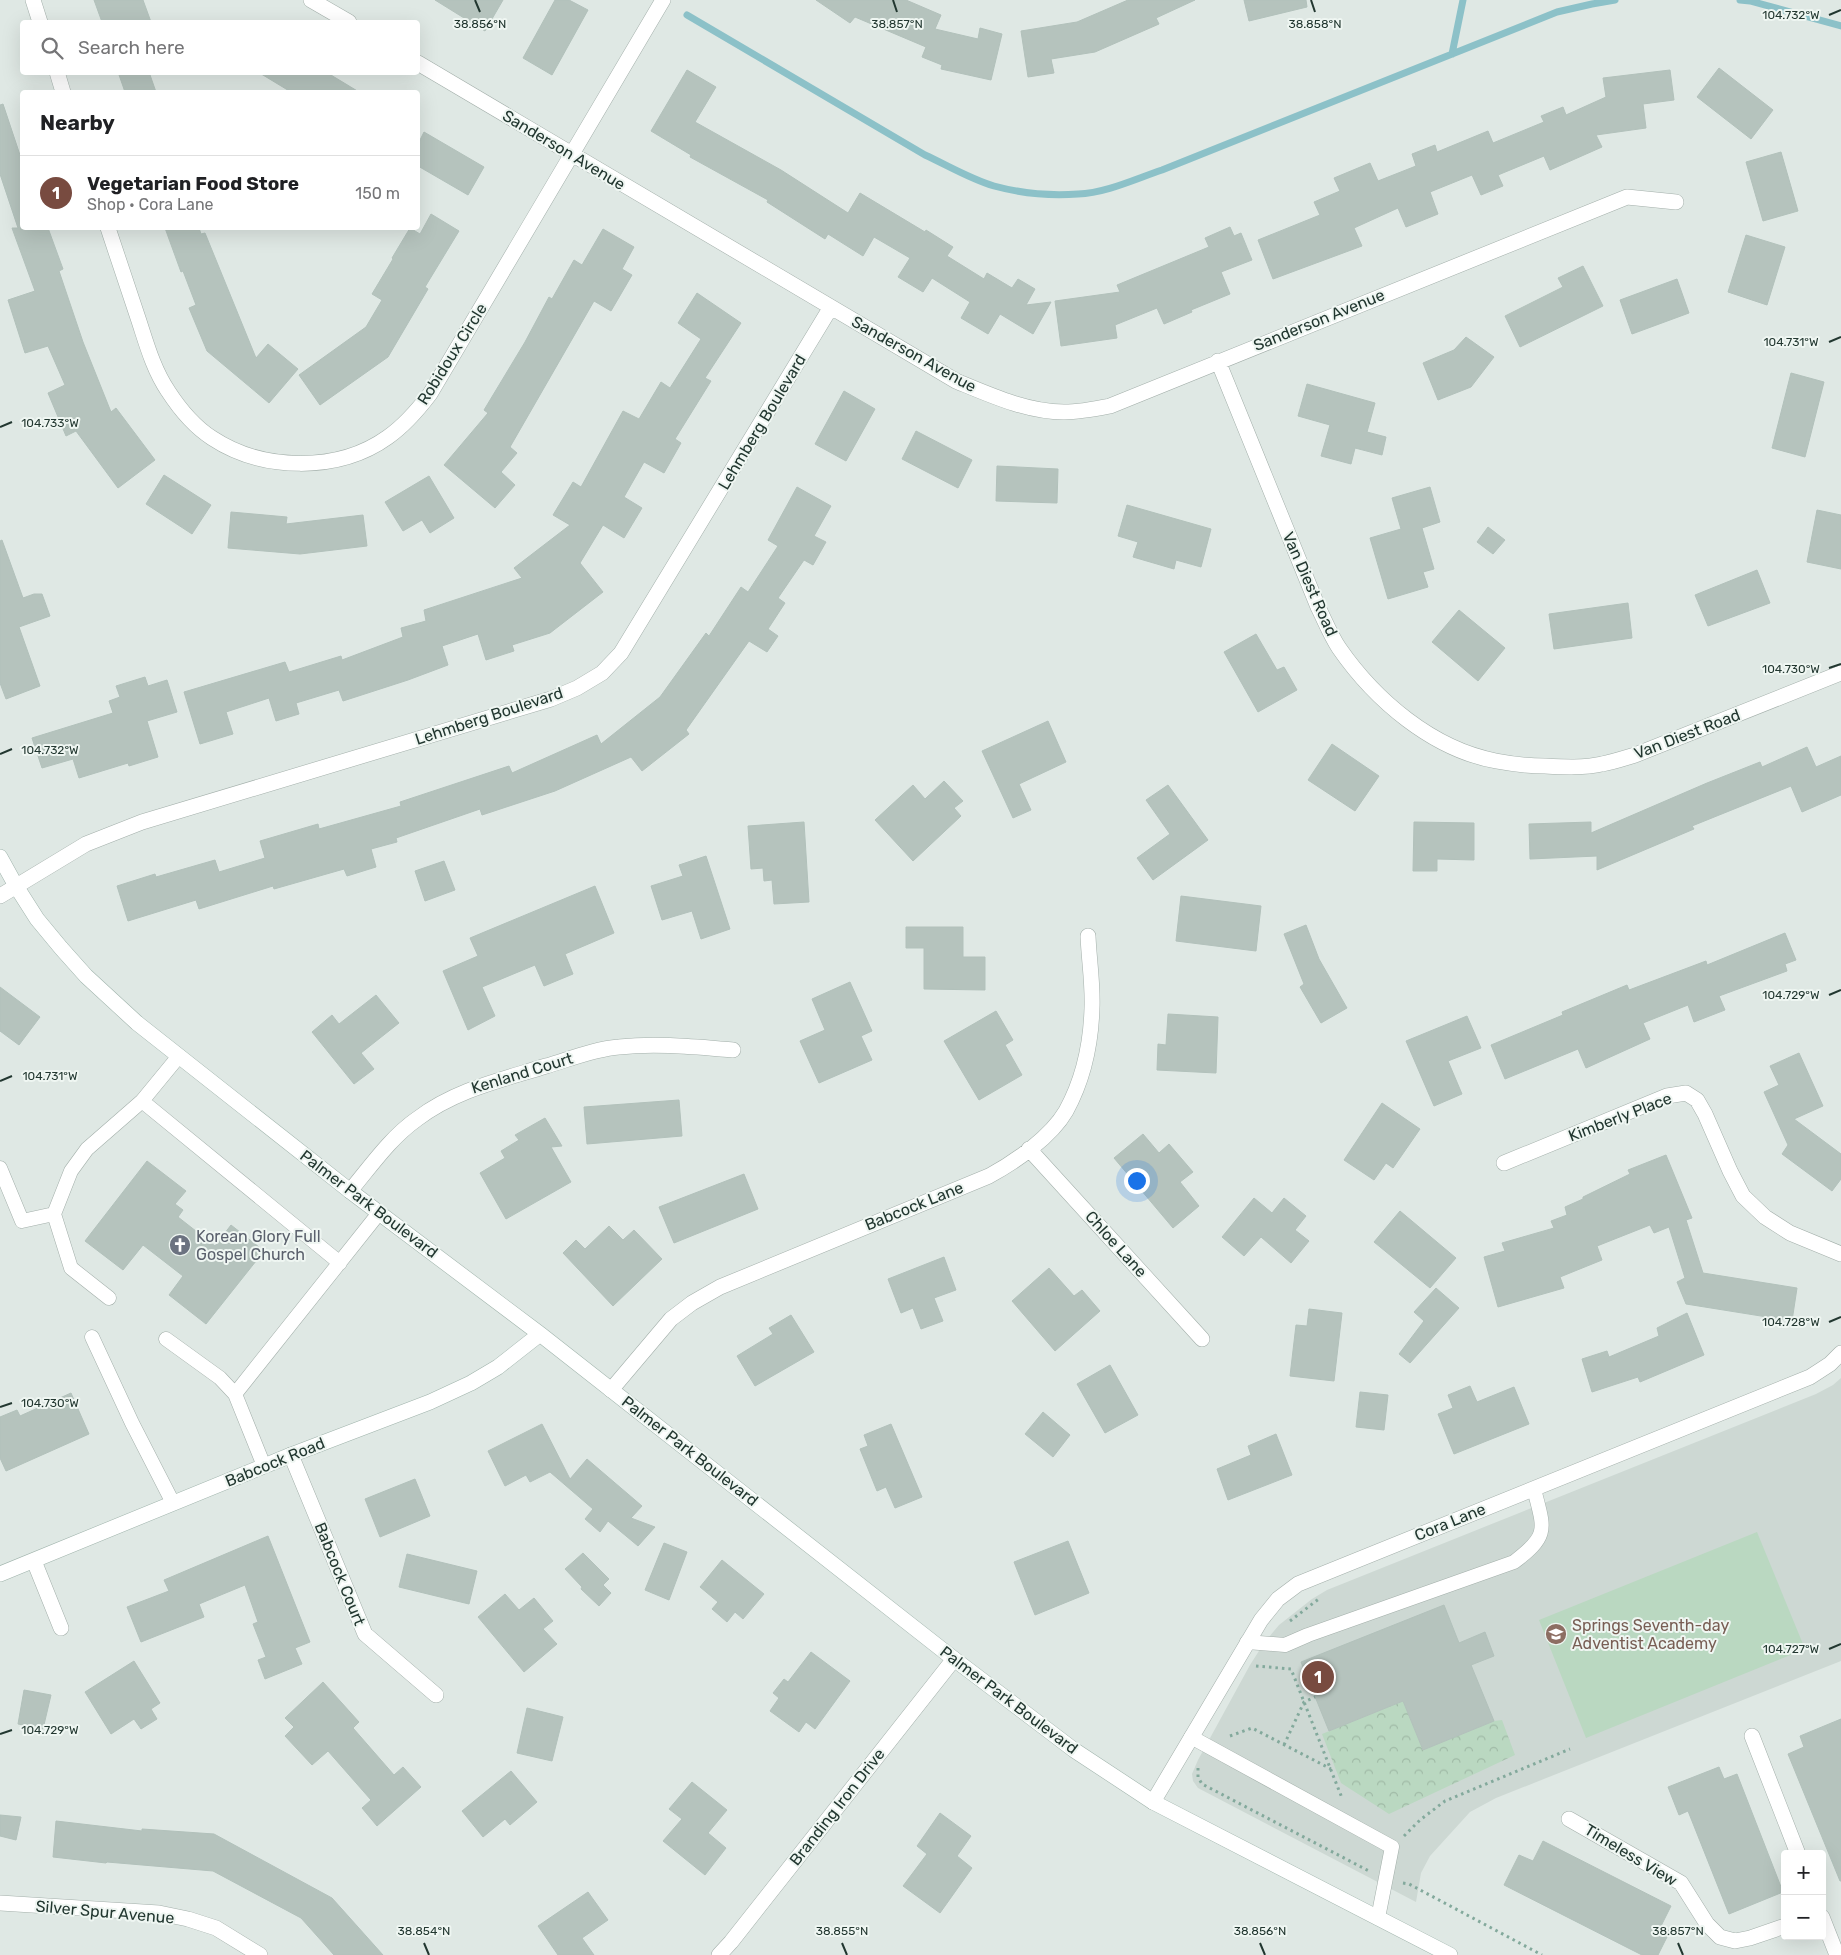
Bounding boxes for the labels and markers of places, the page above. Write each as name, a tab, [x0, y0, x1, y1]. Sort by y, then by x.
place label: Korean Glory Full Gospel Church	[196, 1227, 321, 1264]
church icon: Korean Glory Full Gospel Church	[168, 1233, 192, 1257]
place label: Springs Seventh-day Adventist Academy	[1572, 1616, 1729, 1653]
school or university icon: Springs Seventh-day Adventist Academy	[1544, 1622, 1568, 1646]
pin: 1	[1302, 1658, 1334, 1696]

